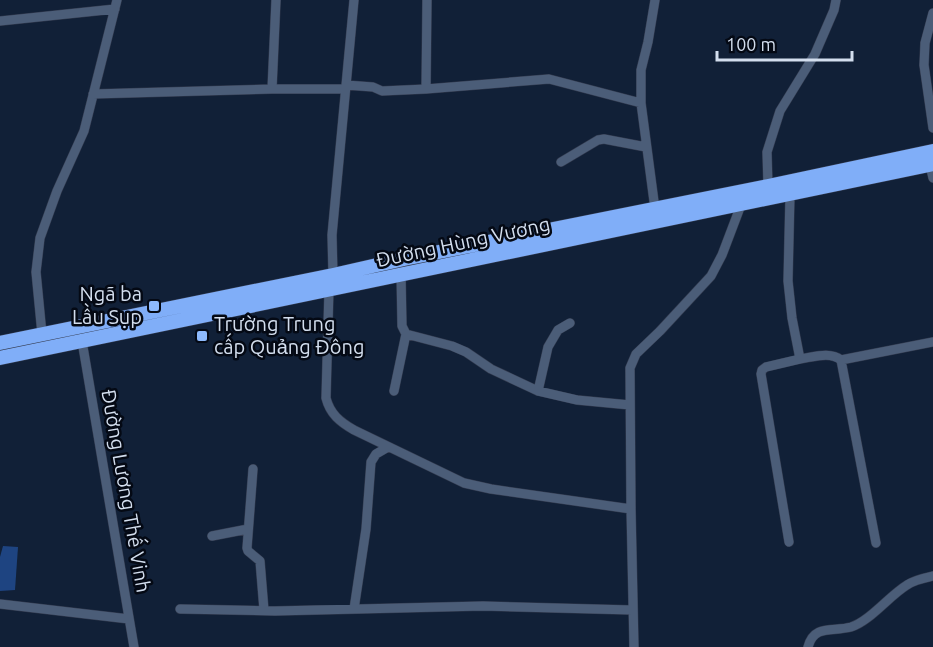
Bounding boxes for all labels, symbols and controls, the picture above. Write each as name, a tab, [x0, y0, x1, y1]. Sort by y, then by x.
scale bar	[717, 24, 852, 62]
text: 100 m	[726, 34, 776, 54]
street label: Đường Hùng Vương	[374, 212, 552, 271]
place label: Ngã ba Lầu Sụp	[72, 282, 142, 328]
marker: Ngã ba Lầu Sụp	[147, 299, 161, 313]
place label: Trường Trung cấp Quảng Đông	[214, 312, 364, 358]
marker: Trường Trung cấp Quảng Đông	[195, 329, 209, 343]
street label: Đường Lương Thế Vinh	[97, 387, 159, 594]

